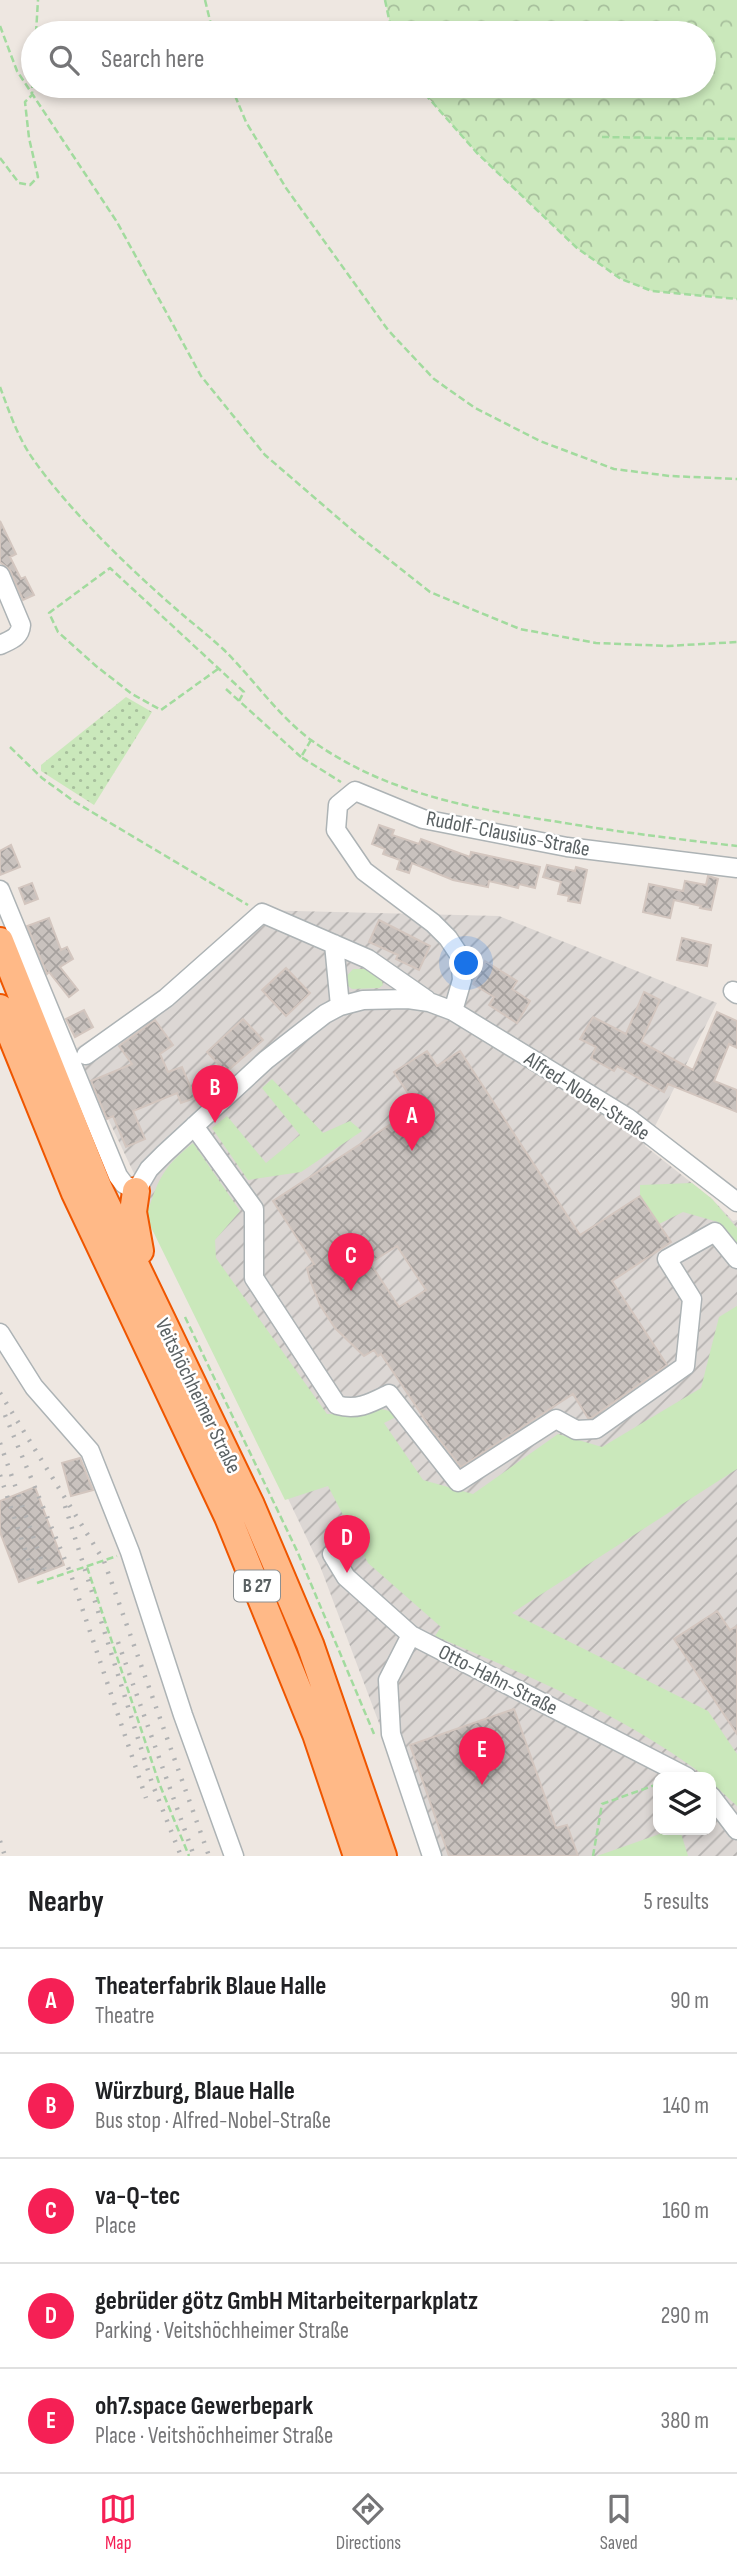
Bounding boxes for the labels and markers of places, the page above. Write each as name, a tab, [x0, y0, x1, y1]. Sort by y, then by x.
pin: B	[192, 1065, 238, 1123]
pin: A	[389, 1093, 435, 1151]
pin: C	[328, 1233, 374, 1291]
pin: D	[324, 1515, 370, 1573]
pin: E	[459, 1727, 505, 1785]

